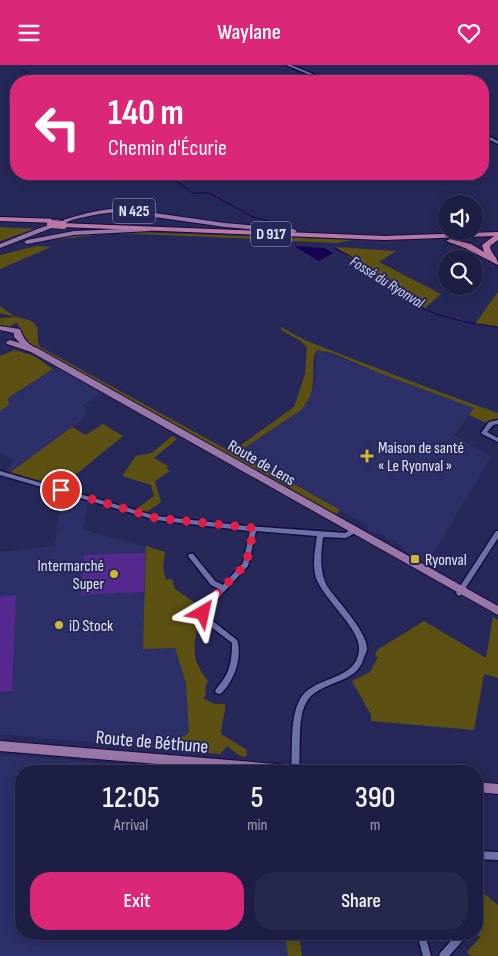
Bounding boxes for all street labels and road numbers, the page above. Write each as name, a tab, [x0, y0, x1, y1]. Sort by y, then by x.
road number: N 425	[113, 199, 155, 223]
road number: D 917	[251, 221, 291, 247]
street label: Route de Lens	[224, 436, 299, 490]
street label: Route de Béthune	[95, 726, 209, 759]

